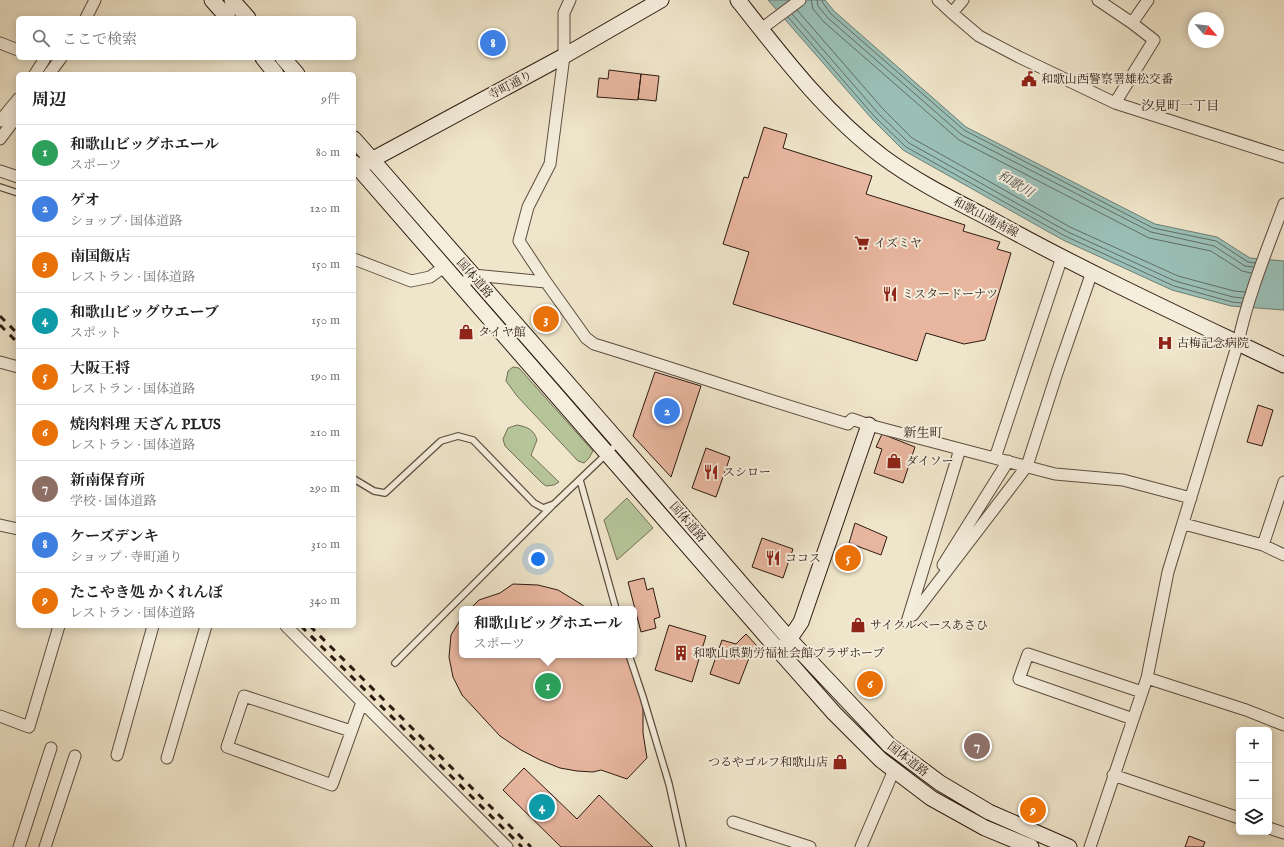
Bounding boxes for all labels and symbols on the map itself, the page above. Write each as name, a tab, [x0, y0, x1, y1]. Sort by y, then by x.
north arrow	[1188, 12, 1224, 48]
pin: 8	[480, 28, 506, 58]
street label: 寺町通り	[486, 68, 535, 103]
public building icon: 和歌山西警察署雄松交番	[1020, 70, 1038, 88]
place label: 和歌山西警察署雄松交番	[1041, 72, 1173, 87]
district label: 汐見町一丁目	[1141, 98, 1219, 115]
water label: 和歌川	[994, 167, 1038, 203]
street label: 和歌山海南線	[950, 194, 1021, 241]
supermarket icon: イズミヤ	[853, 234, 871, 252]
place label: イズミヤ	[874, 236, 922, 251]
street label: 国体道路	[453, 255, 496, 301]
restaurant icon: ミスタードーナツ	[881, 285, 899, 303]
place label: ミスタードーナツ	[902, 287, 998, 302]
pin: 3	[533, 304, 559, 334]
shop icon: タイヤ館	[457, 323, 475, 341]
place label: タイヤ館	[478, 325, 526, 340]
hospital icon: 古梅記念病院	[1156, 334, 1174, 352]
place label: 古梅記念病院	[1177, 336, 1249, 351]
pin: 2	[654, 396, 680, 426]
district label: 新生町	[903, 425, 943, 442]
shop icon: ダイソー	[885, 452, 903, 470]
place label: ダイソー	[906, 454, 954, 469]
restaurant icon: スシロー	[702, 463, 720, 481]
place label: スシロー	[723, 465, 771, 480]
street label: 国体道路	[666, 499, 709, 545]
pin: 5	[835, 543, 861, 573]
your location	[528, 549, 548, 569]
restaurant icon: ココス	[764, 549, 782, 567]
place label: ココス	[785, 551, 821, 566]
shop icon: サイクルベースあさひ	[849, 616, 867, 634]
place label: サイクルベースあさひ	[870, 618, 988, 633]
building icon: 和歌山県勤労福祉会館プラザホープ	[672, 644, 690, 662]
place label: 和歌山県勤労福祉会館プラザホープ	[693, 646, 884, 661]
pin: 6	[857, 669, 883, 699]
pin: 1	[535, 671, 561, 701]
pin: 7	[964, 731, 990, 761]
street label: 国体道路	[884, 739, 931, 780]
shop icon: つるやゴルフ和歌山店	[831, 753, 849, 771]
place label: つるやゴルフ和歌山店	[708, 755, 828, 770]
pin: 4	[529, 792, 555, 822]
pin: 9	[1020, 795, 1046, 825]

